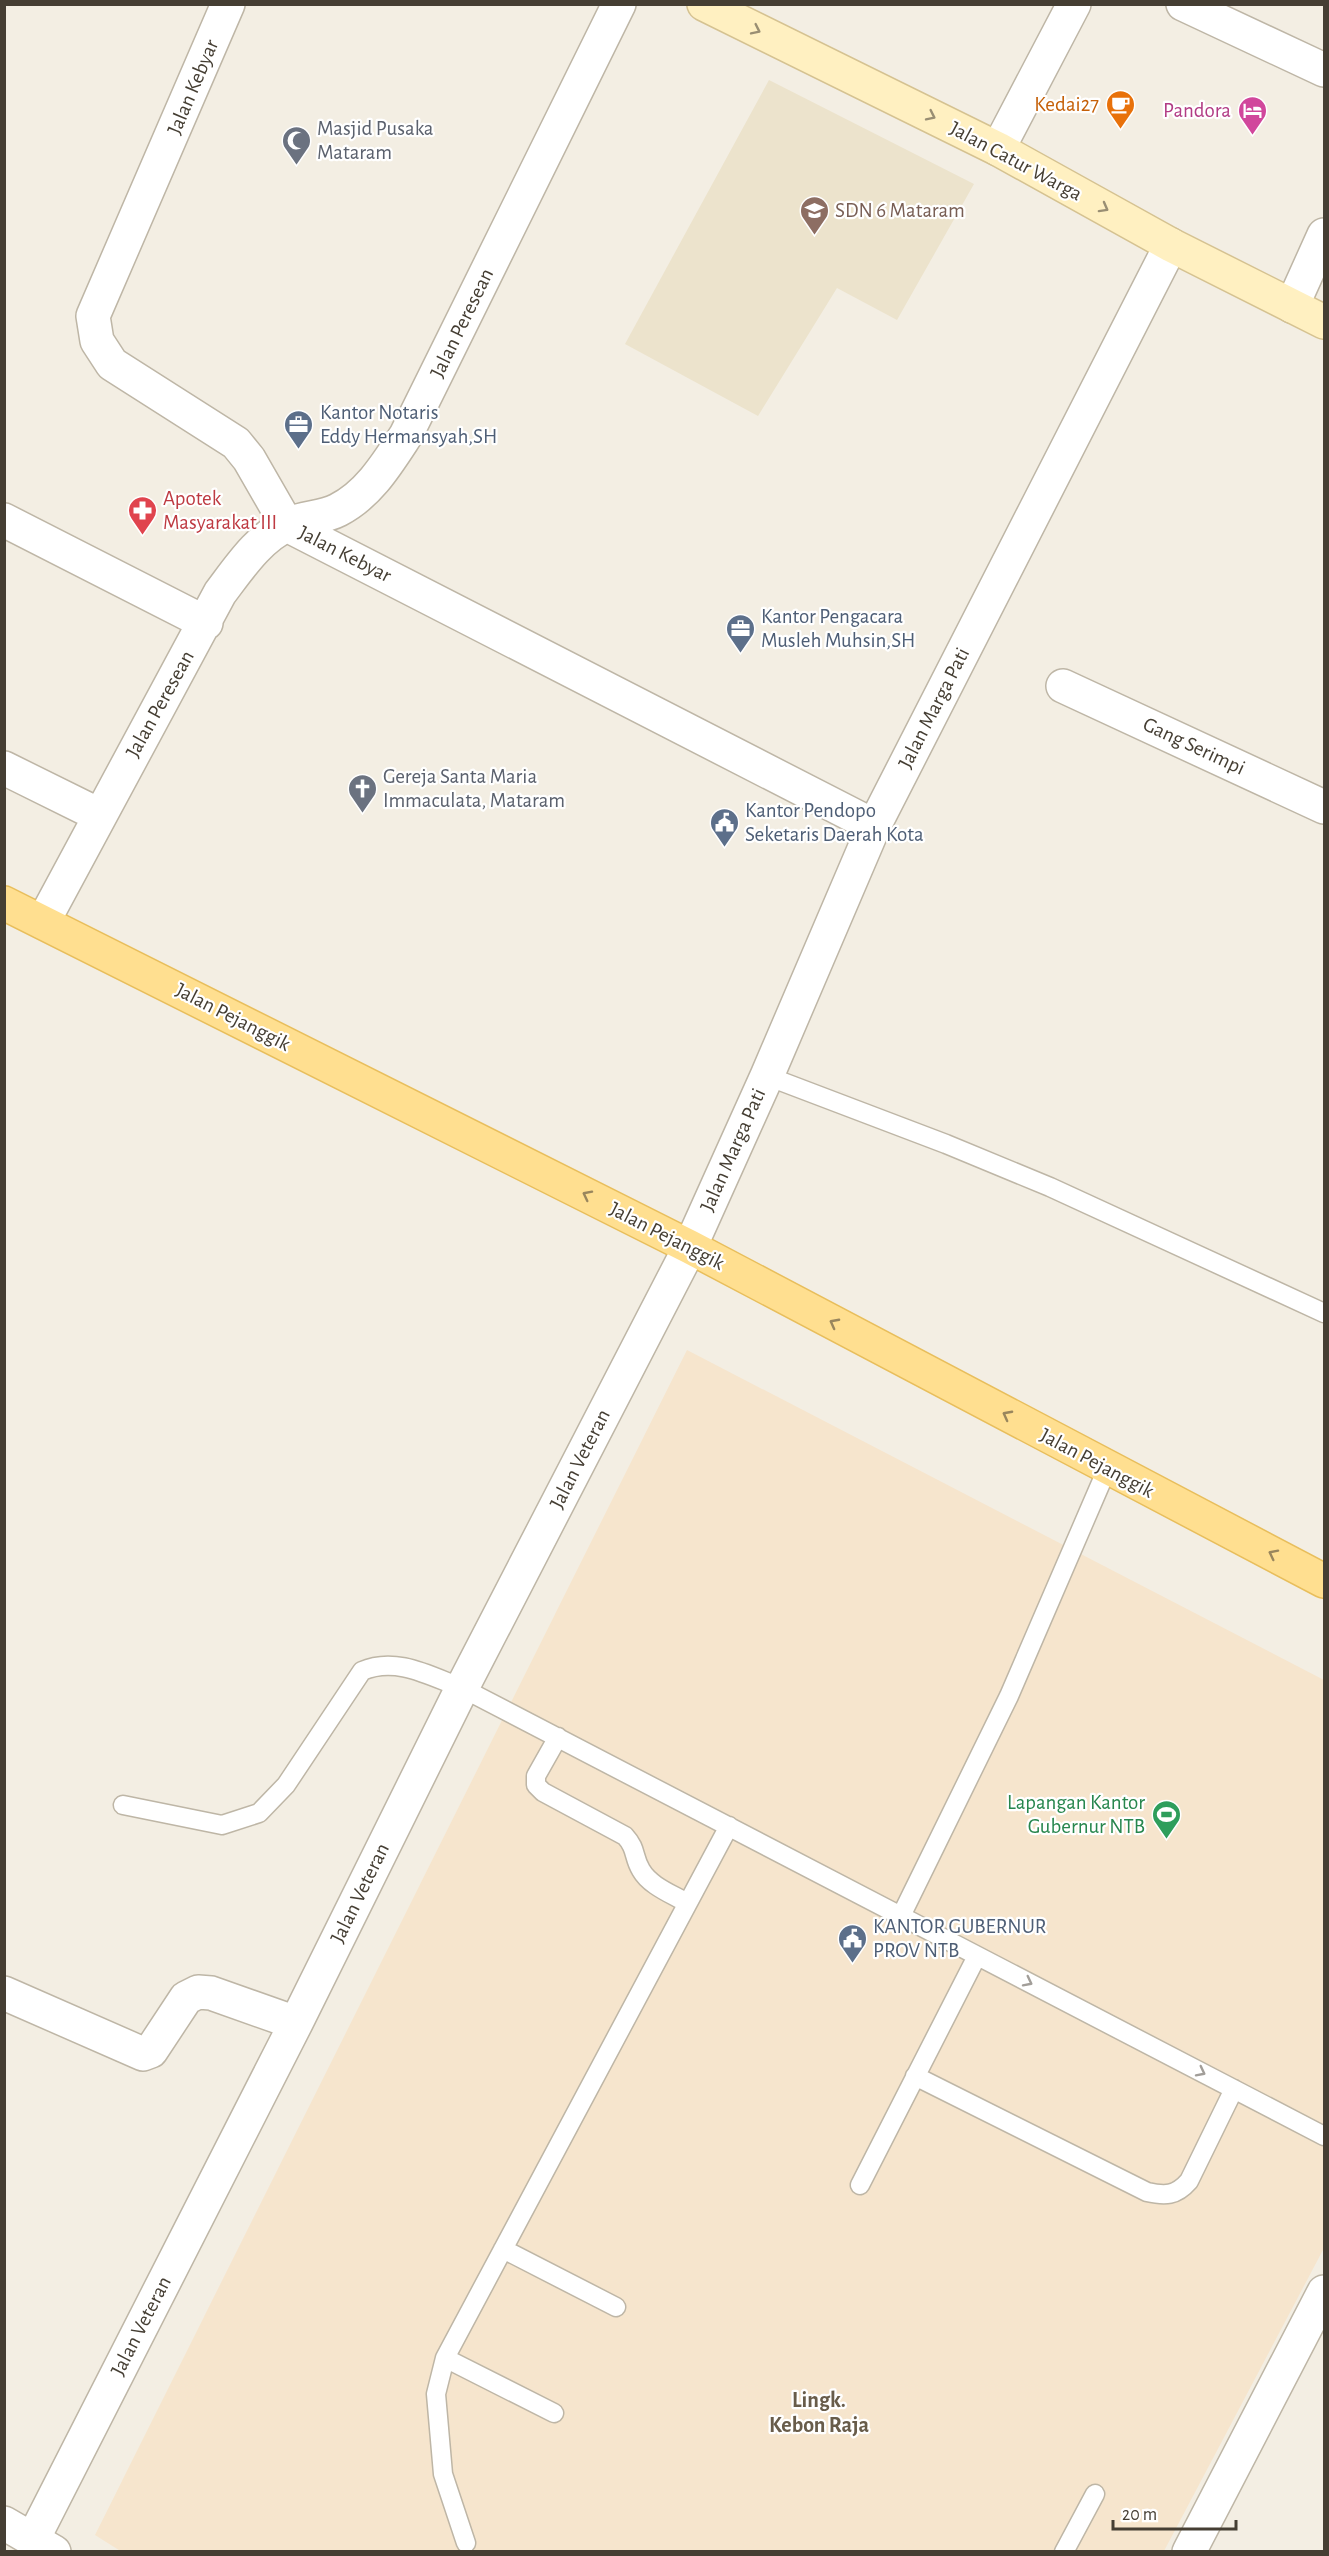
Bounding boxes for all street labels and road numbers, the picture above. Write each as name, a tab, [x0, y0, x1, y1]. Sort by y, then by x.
street label: Jalan Kebyar	[164, 36, 222, 138]
street label: Jalan Catur Warga	[946, 117, 1086, 205]
street label: Jalan Peresean	[427, 265, 497, 381]
street label: Jalan Kebyar	[295, 522, 395, 586]
street label: Jalan Marga Pati	[895, 644, 973, 772]
street label: Jalan Peresean	[122, 647, 198, 761]
street label: Gang Serimpi	[1140, 713, 1248, 779]
street label: Jalan Pejanggik	[172, 979, 294, 1055]
street label: Jalan Marga Pati	[696, 1085, 770, 1215]
street label: Jalan Pejanggik	[606, 1198, 728, 1274]
street label: Jalan Veteran	[546, 1406, 614, 1512]
street label: Jalan Pejanggik	[1037, 1424, 1158, 1502]
street label: Jalan Veteran	[327, 1840, 393, 1946]
street label: Jalan Veteran	[107, 2273, 175, 2379]

